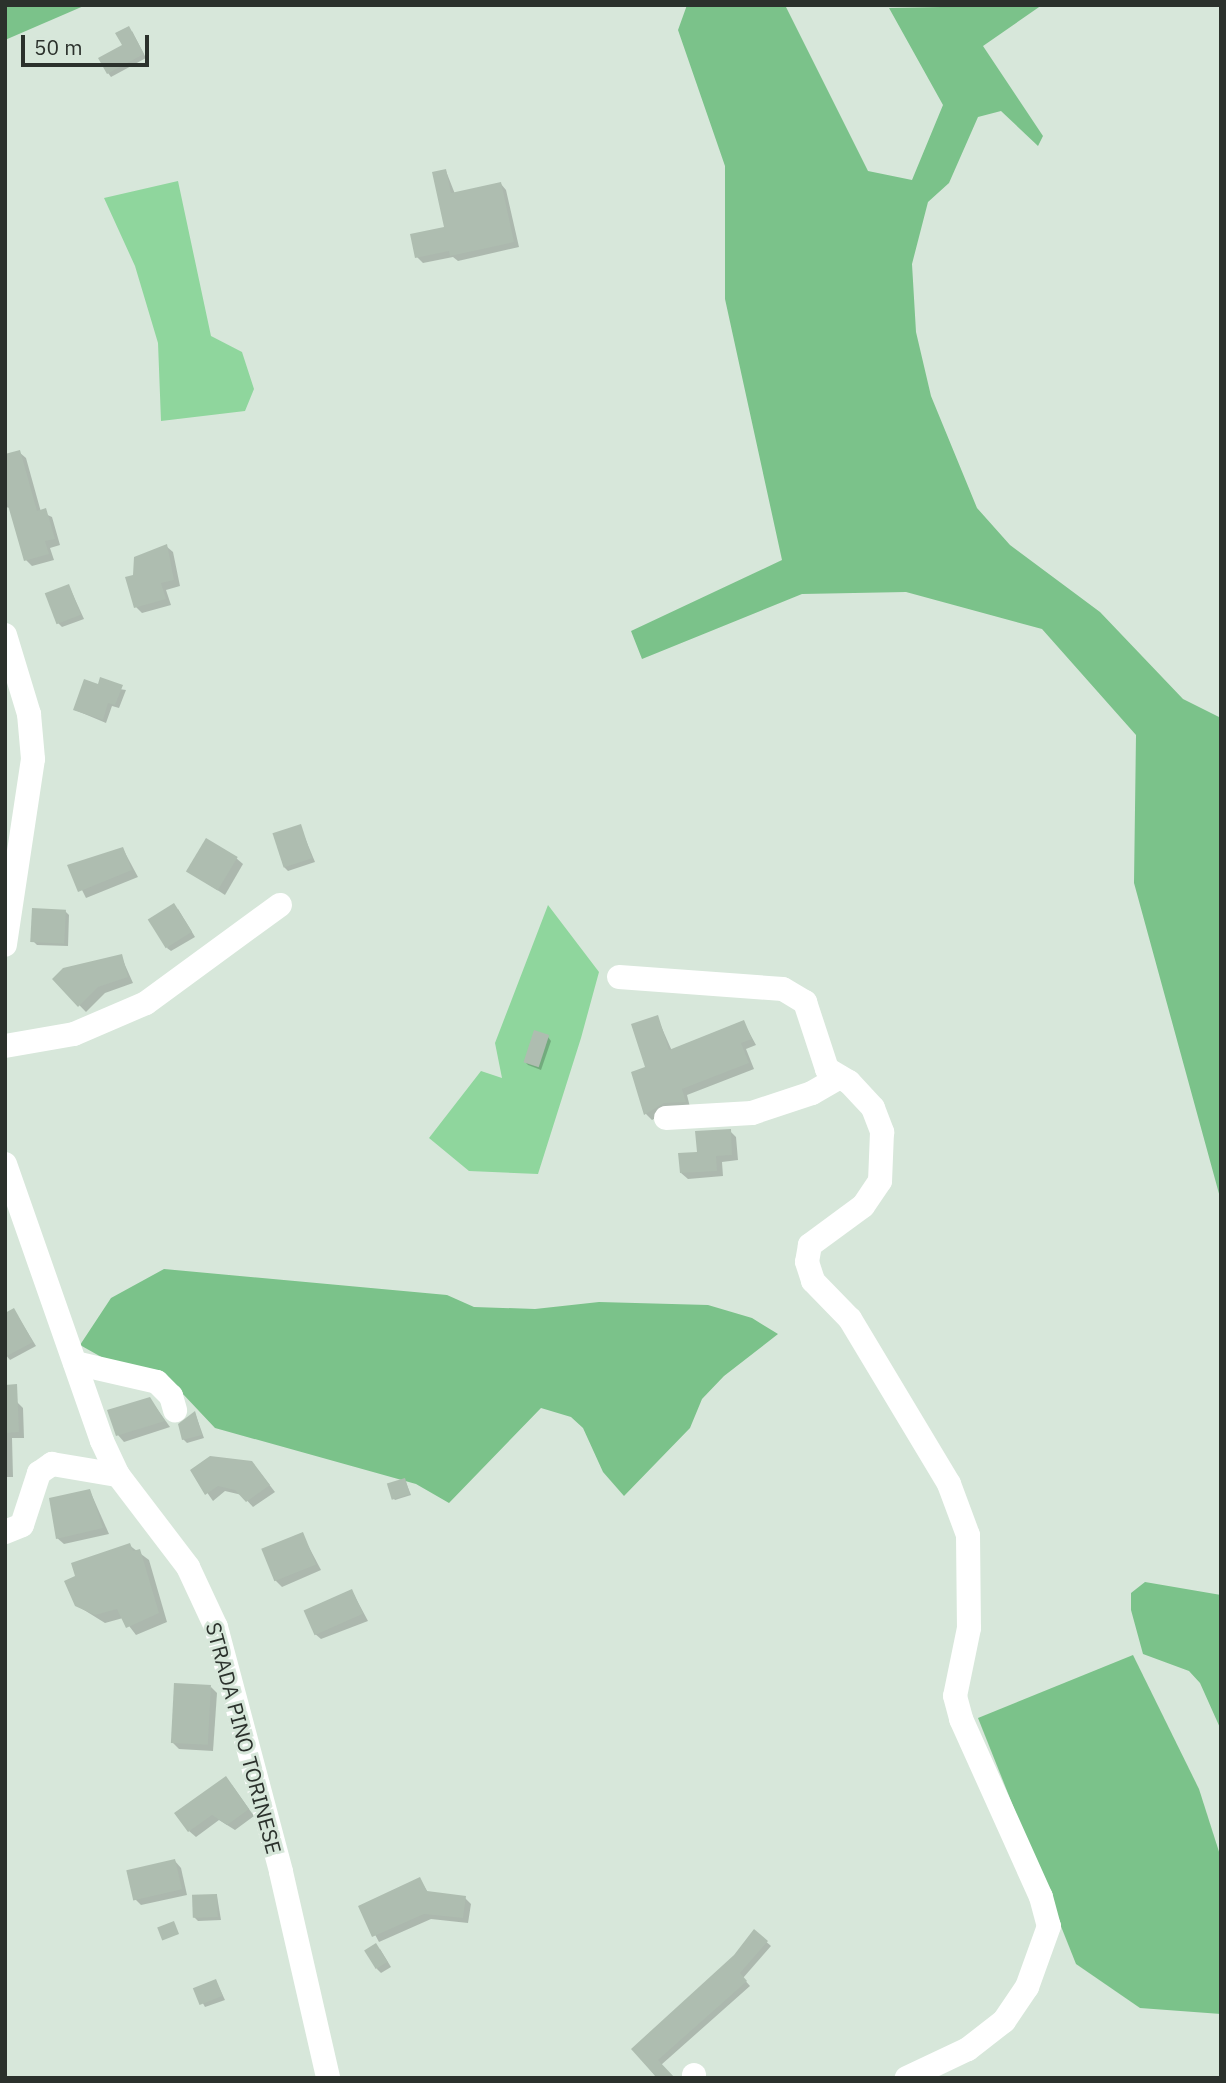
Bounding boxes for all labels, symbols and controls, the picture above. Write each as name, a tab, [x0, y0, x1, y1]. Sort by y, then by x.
scale bar	[24, 21, 152, 65]
text: 50 m	[34, 33, 83, 61]
street label: STRADA PINO TORINESE	[201, 1619, 287, 1857]

